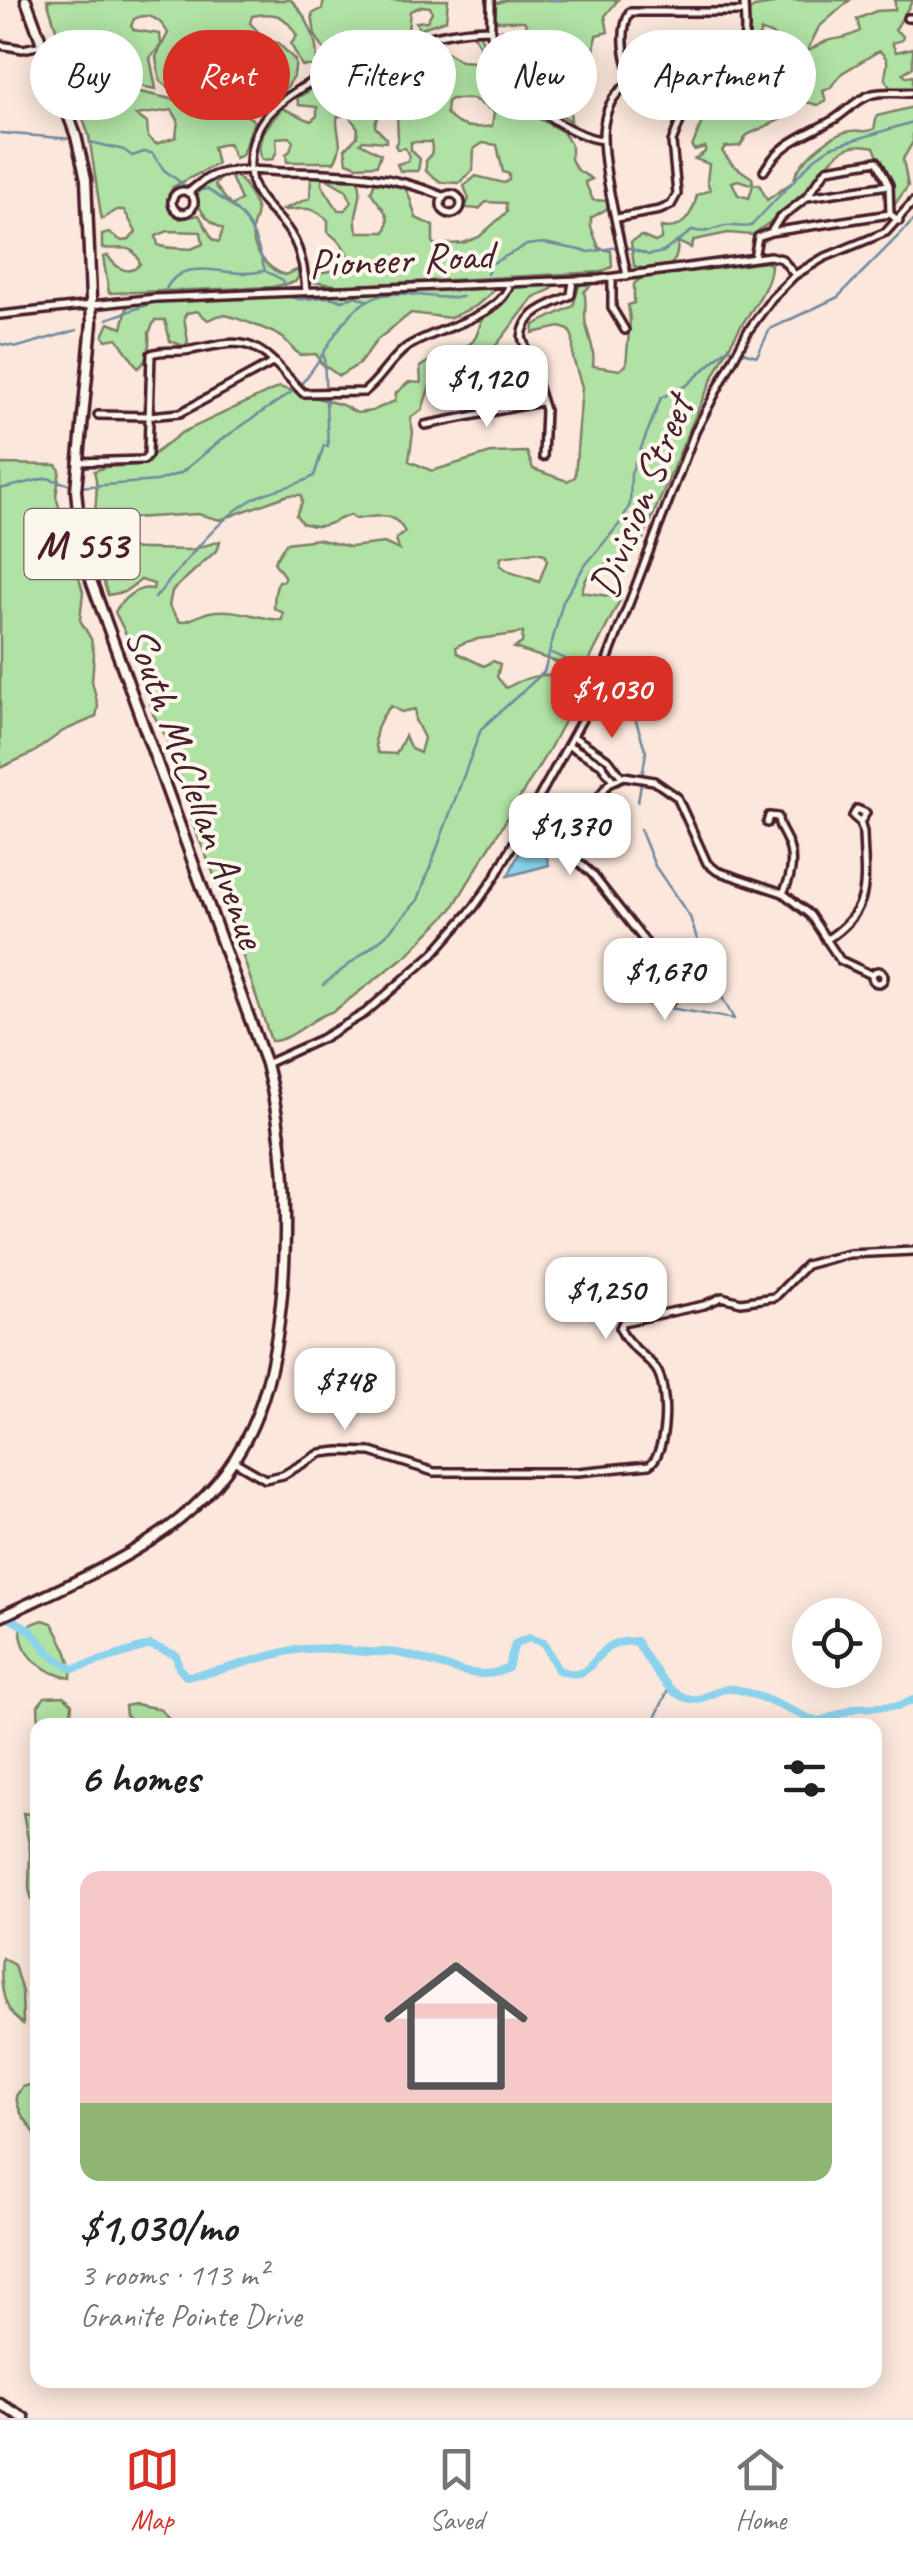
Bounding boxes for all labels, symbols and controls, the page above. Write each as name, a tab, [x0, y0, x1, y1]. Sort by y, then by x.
chip: Buy	[30, 30, 143, 120]
chip: Rent	[163, 30, 290, 120]
chip: Filters	[310, 30, 456, 120]
chip: New	[476, 30, 597, 120]
chip: Apartment	[617, 30, 816, 120]
street label: Pioneer Road	[307, 228, 500, 291]
pin: $1,120	[406, 345, 568, 430]
text: $1,120	[448, 357, 526, 398]
street label: Division Street	[577, 383, 708, 605]
road number: M 553	[24, 509, 140, 579]
street label: South McClellan Avenue	[113, 620, 279, 957]
pin: $1,030	[531, 656, 693, 741]
text: $1,030	[573, 668, 651, 709]
pin: $1,370	[489, 793, 651, 878]
text: $1,370	[531, 805, 609, 846]
pin: $1,670	[584, 938, 746, 1023]
text: $1,670	[626, 950, 704, 991]
pin: $1,250	[525, 1257, 687, 1342]
text: $1,250	[567, 1269, 645, 1310]
pin: $748	[286, 1348, 404, 1433]
text: $748	[316, 1360, 374, 1401]
map controls	[792, 1598, 882, 1688]
button: locate	[792, 1598, 882, 1688]
icon: filters	[777, 1751, 832, 1806]
text: 6 homes	[80, 1752, 199, 1805]
icon: home	[366, 1936, 546, 2116]
text: $1,030/mo	[80, 2201, 237, 2254]
text: 3 rooms · 113 m²	[80, 2254, 267, 2295]
text: Granite Pointe Drive	[80, 2295, 302, 2336]
tab: Map	[125, 2442, 180, 2537]
tab: Saved	[429, 2442, 484, 2537]
tab: Home	[733, 2442, 788, 2537]

